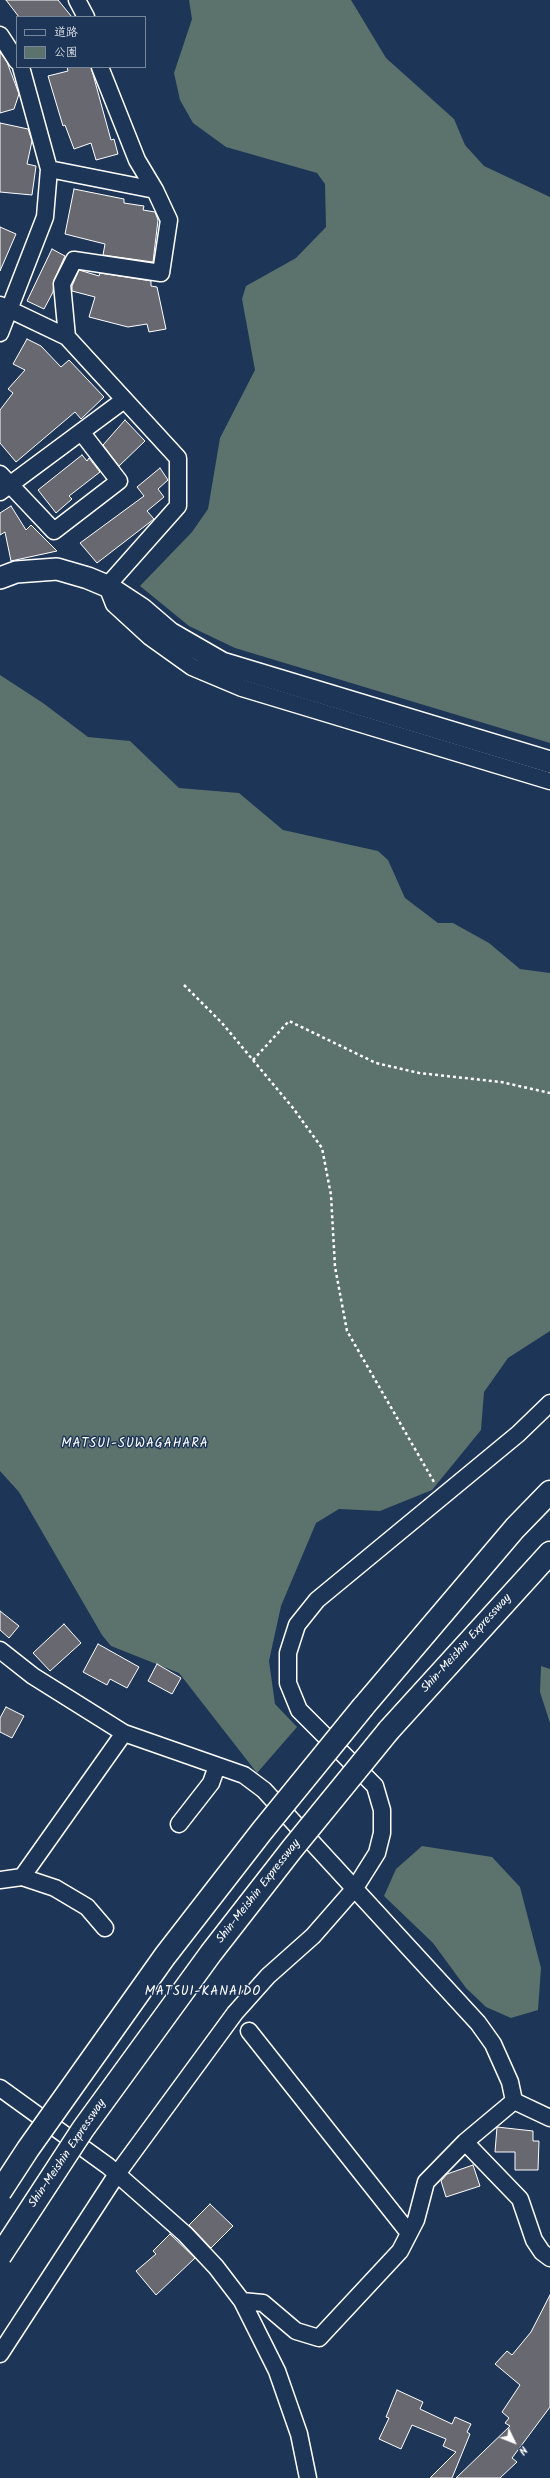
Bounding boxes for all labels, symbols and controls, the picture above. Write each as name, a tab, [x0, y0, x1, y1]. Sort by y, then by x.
legend	[16, 16, 146, 68]
text: 道路	[54, 23, 78, 42]
text: 公園	[54, 43, 78, 62]
district label: MATSUI-SUWAGAHARA	[61, 1437, 209, 1453]
street label: Shin-Meishin Expressway	[419, 1592, 515, 1696]
street label: Shin-Meishin Expressway	[214, 1837, 304, 1947]
district label: MATSUI-KANAIDO	[145, 1985, 261, 2001]
street label: Shin-Meishin Expressway	[26, 2097, 110, 2211]
north arrow	[494, 2422, 534, 2462]
text: N	[514, 2441, 532, 2459]

